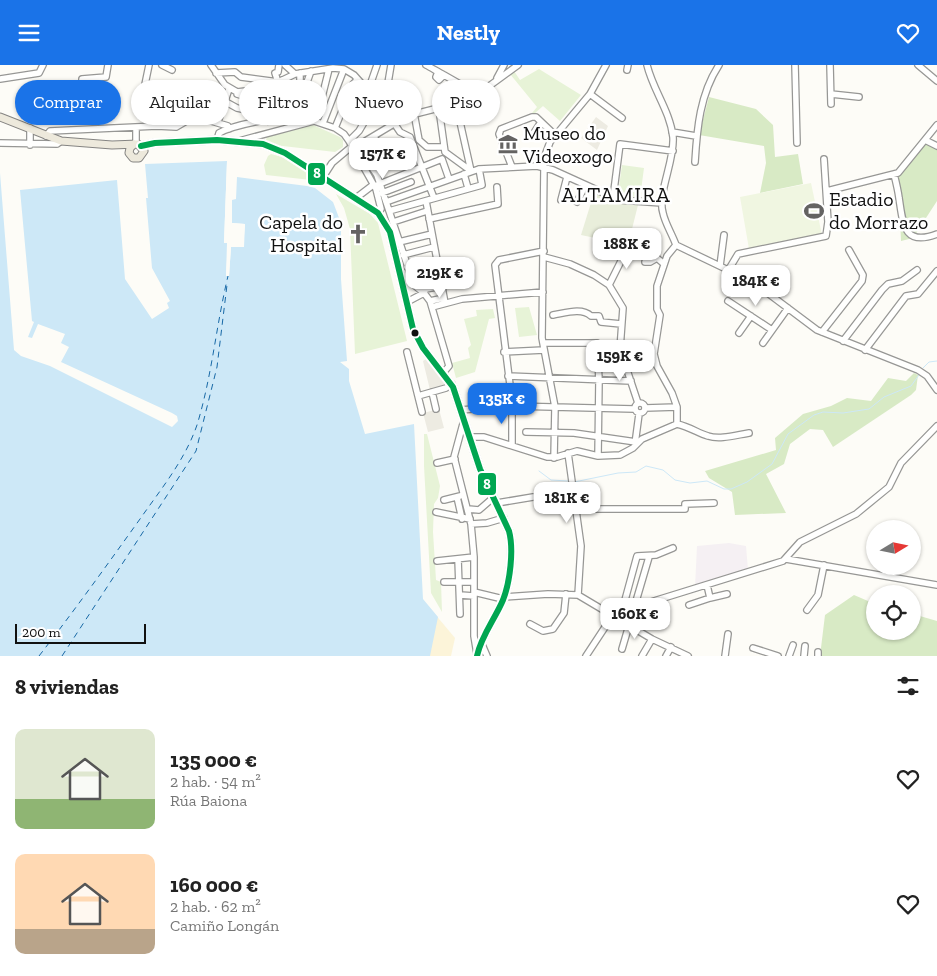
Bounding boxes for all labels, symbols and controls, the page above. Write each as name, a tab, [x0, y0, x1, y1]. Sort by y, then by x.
icon: menu	[15, 19, 43, 47]
text: Nestly	[437, 19, 500, 46]
icon: heart	[894, 19, 922, 47]
chip: Comprar	[15, 80, 121, 125]
chip: Alquilar	[131, 80, 229, 125]
chip: Filtros	[239, 80, 327, 125]
chip: Nuevo	[337, 80, 422, 125]
chip: Piso	[432, 80, 500, 125]
place label: Museo do Videoxogo	[522, 121, 613, 168]
museum icon: Museo do Videoxogo	[497, 133, 519, 155]
pin: 157K €	[342, 137, 424, 180]
text: 157K €	[360, 144, 406, 163]
line badge: 8	[307, 162, 326, 186]
text: 8	[313, 165, 321, 182]
district label: ALTAMIRA	[561, 182, 671, 207]
place label: Estadio do Morrazo	[829, 187, 928, 234]
sports icon: Estadio do Morrazo	[803, 200, 825, 222]
place label: Capela do Hospital	[259, 210, 343, 257]
church icon: Capela do Hospital	[347, 223, 369, 245]
pin: 188K €	[586, 227, 668, 270]
text: 188K €	[604, 234, 650, 253]
pin: 219K €	[399, 257, 481, 299]
text: 219K €	[417, 263, 463, 282]
pin: 184K €	[715, 265, 797, 307]
text: 184K €	[732, 271, 780, 290]
unlabelled marker	[410, 328, 420, 338]
pin: 159K €	[579, 339, 661, 382]
text: 159K €	[597, 346, 643, 365]
pin: 135K €	[461, 383, 543, 425]
text: 135K €	[479, 389, 525, 408]
line badge: 8	[477, 472, 497, 496]
text: 8	[483, 476, 491, 493]
pin: 181K €	[526, 481, 608, 524]
text: 181K €	[545, 488, 589, 507]
north arrow	[866, 520, 921, 575]
map controls	[866, 520, 921, 640]
button: locate	[866, 585, 921, 640]
pin: 160K €	[594, 597, 676, 640]
text: 160K €	[611, 604, 659, 623]
scale bar	[15, 621, 146, 644]
text: 200 m	[22, 624, 61, 641]
icon: filters	[894, 672, 922, 700]
text: 8 viviendas	[15, 674, 119, 699]
text: 135 000 €	[170, 747, 257, 772]
icon: home	[55, 749, 115, 809]
icon: heart	[894, 765, 922, 793]
text: 2 hab. · 54 m²	[170, 772, 261, 791]
text: Rúa Baiona	[170, 791, 247, 810]
text: 160 000 €	[170, 872, 258, 897]
icon: home	[55, 874, 115, 934]
icon: heart	[894, 890, 922, 918]
text: 2 hab. · 62 m²	[170, 897, 261, 916]
text: Camiño Longán	[170, 916, 279, 935]

